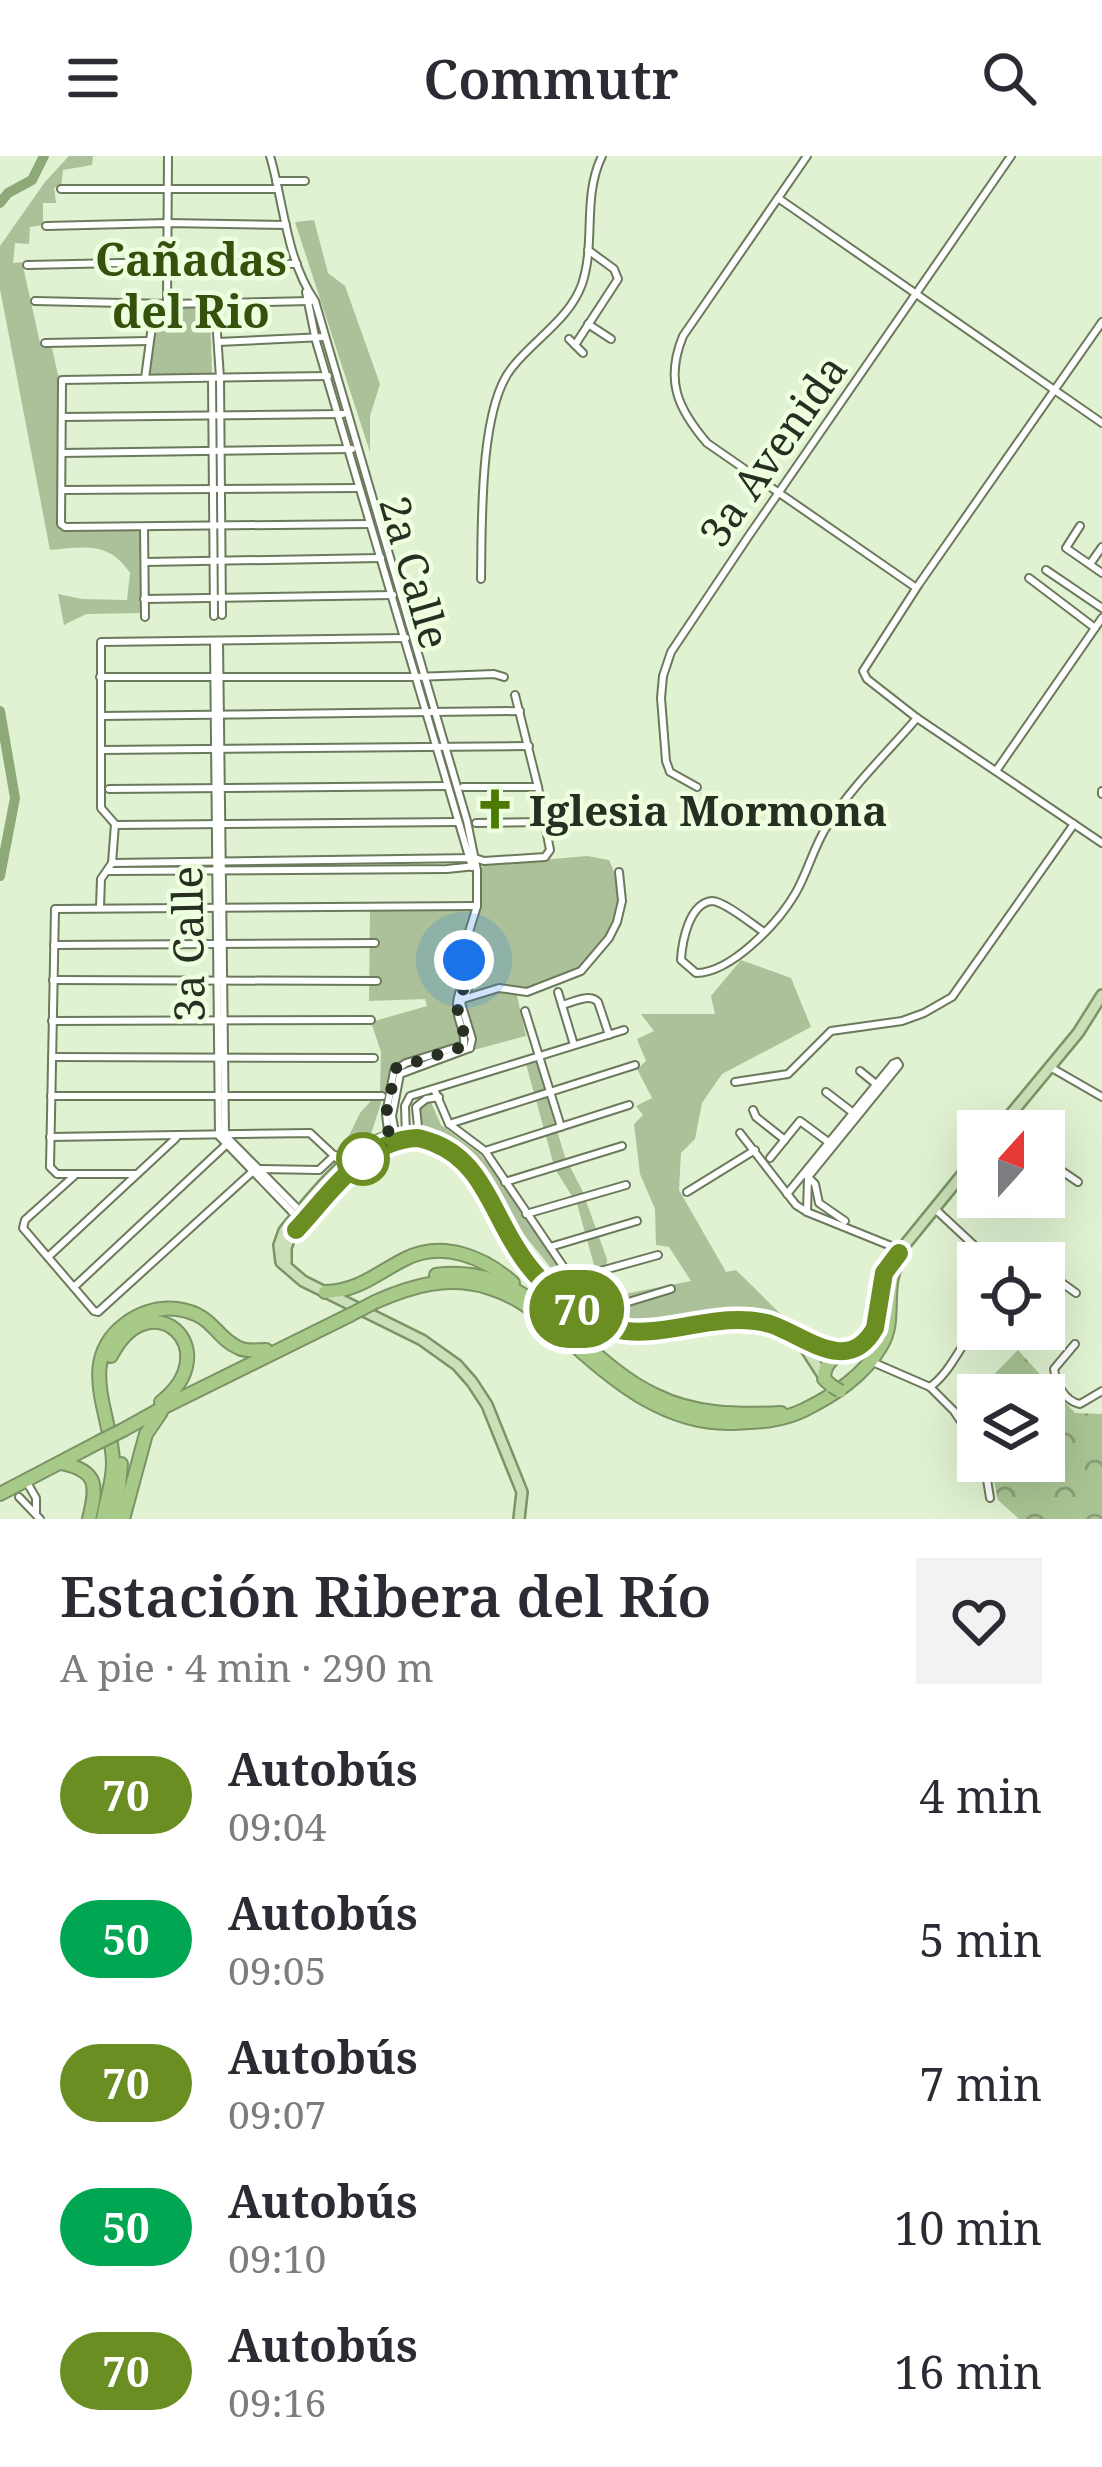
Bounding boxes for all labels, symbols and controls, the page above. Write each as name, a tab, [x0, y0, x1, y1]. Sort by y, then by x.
text: Commutr	[423, 41, 679, 115]
icon: menu	[60, 45, 126, 111]
icon: search	[976, 45, 1042, 111]
district label: Cañadas del Rio	[95, 228, 287, 341]
street label: 3a Avenida	[685, 343, 859, 557]
street label: 2a Calle	[367, 489, 465, 655]
place label: Iglesia Mormona	[529, 781, 887, 838]
church icon: Iglesia Mormona	[472, 786, 518, 832]
street label: 3a Calle	[157, 866, 217, 1022]
your location	[434, 930, 494, 990]
north arrow	[957, 1110, 1065, 1218]
map controls	[957, 1110, 1065, 1482]
unlabelled marker	[338, 1134, 388, 1184]
button: locate	[957, 1242, 1065, 1350]
line badge: 70	[523, 1270, 631, 1348]
text: 70	[553, 1280, 601, 1337]
button: layers	[957, 1374, 1065, 1482]
text: Estación Ribera del Río	[60, 1556, 712, 1634]
button: heart	[916, 1558, 1042, 1684]
text: A pie · 4 min · 290 m	[60, 1640, 434, 1693]
text: Autobús	[228, 1738, 418, 1799]
text: 4 min	[919, 1765, 1042, 1826]
text: 70	[102, 1766, 150, 1823]
text: 09:04	[228, 1799, 326, 1852]
text: Autobús	[228, 1882, 418, 1943]
text: 5 min	[919, 1909, 1042, 1970]
text: 50	[102, 1910, 150, 1967]
text: 09:05	[228, 1943, 326, 1996]
text: Autobús	[228, 2026, 418, 2087]
text: 7 min	[919, 2053, 1042, 2114]
text: 70	[102, 2054, 150, 2111]
text: 09:07	[228, 2087, 326, 2140]
text: Autobús	[228, 2170, 418, 2231]
text: 10 min	[894, 2197, 1042, 2258]
text: 50	[102, 2198, 150, 2255]
text: 09:10	[228, 2231, 326, 2284]
text: Autobús	[228, 2314, 418, 2375]
text: 16 min	[894, 2341, 1042, 2402]
text: 70	[102, 2342, 150, 2399]
text: 09:16	[228, 2375, 326, 2428]

